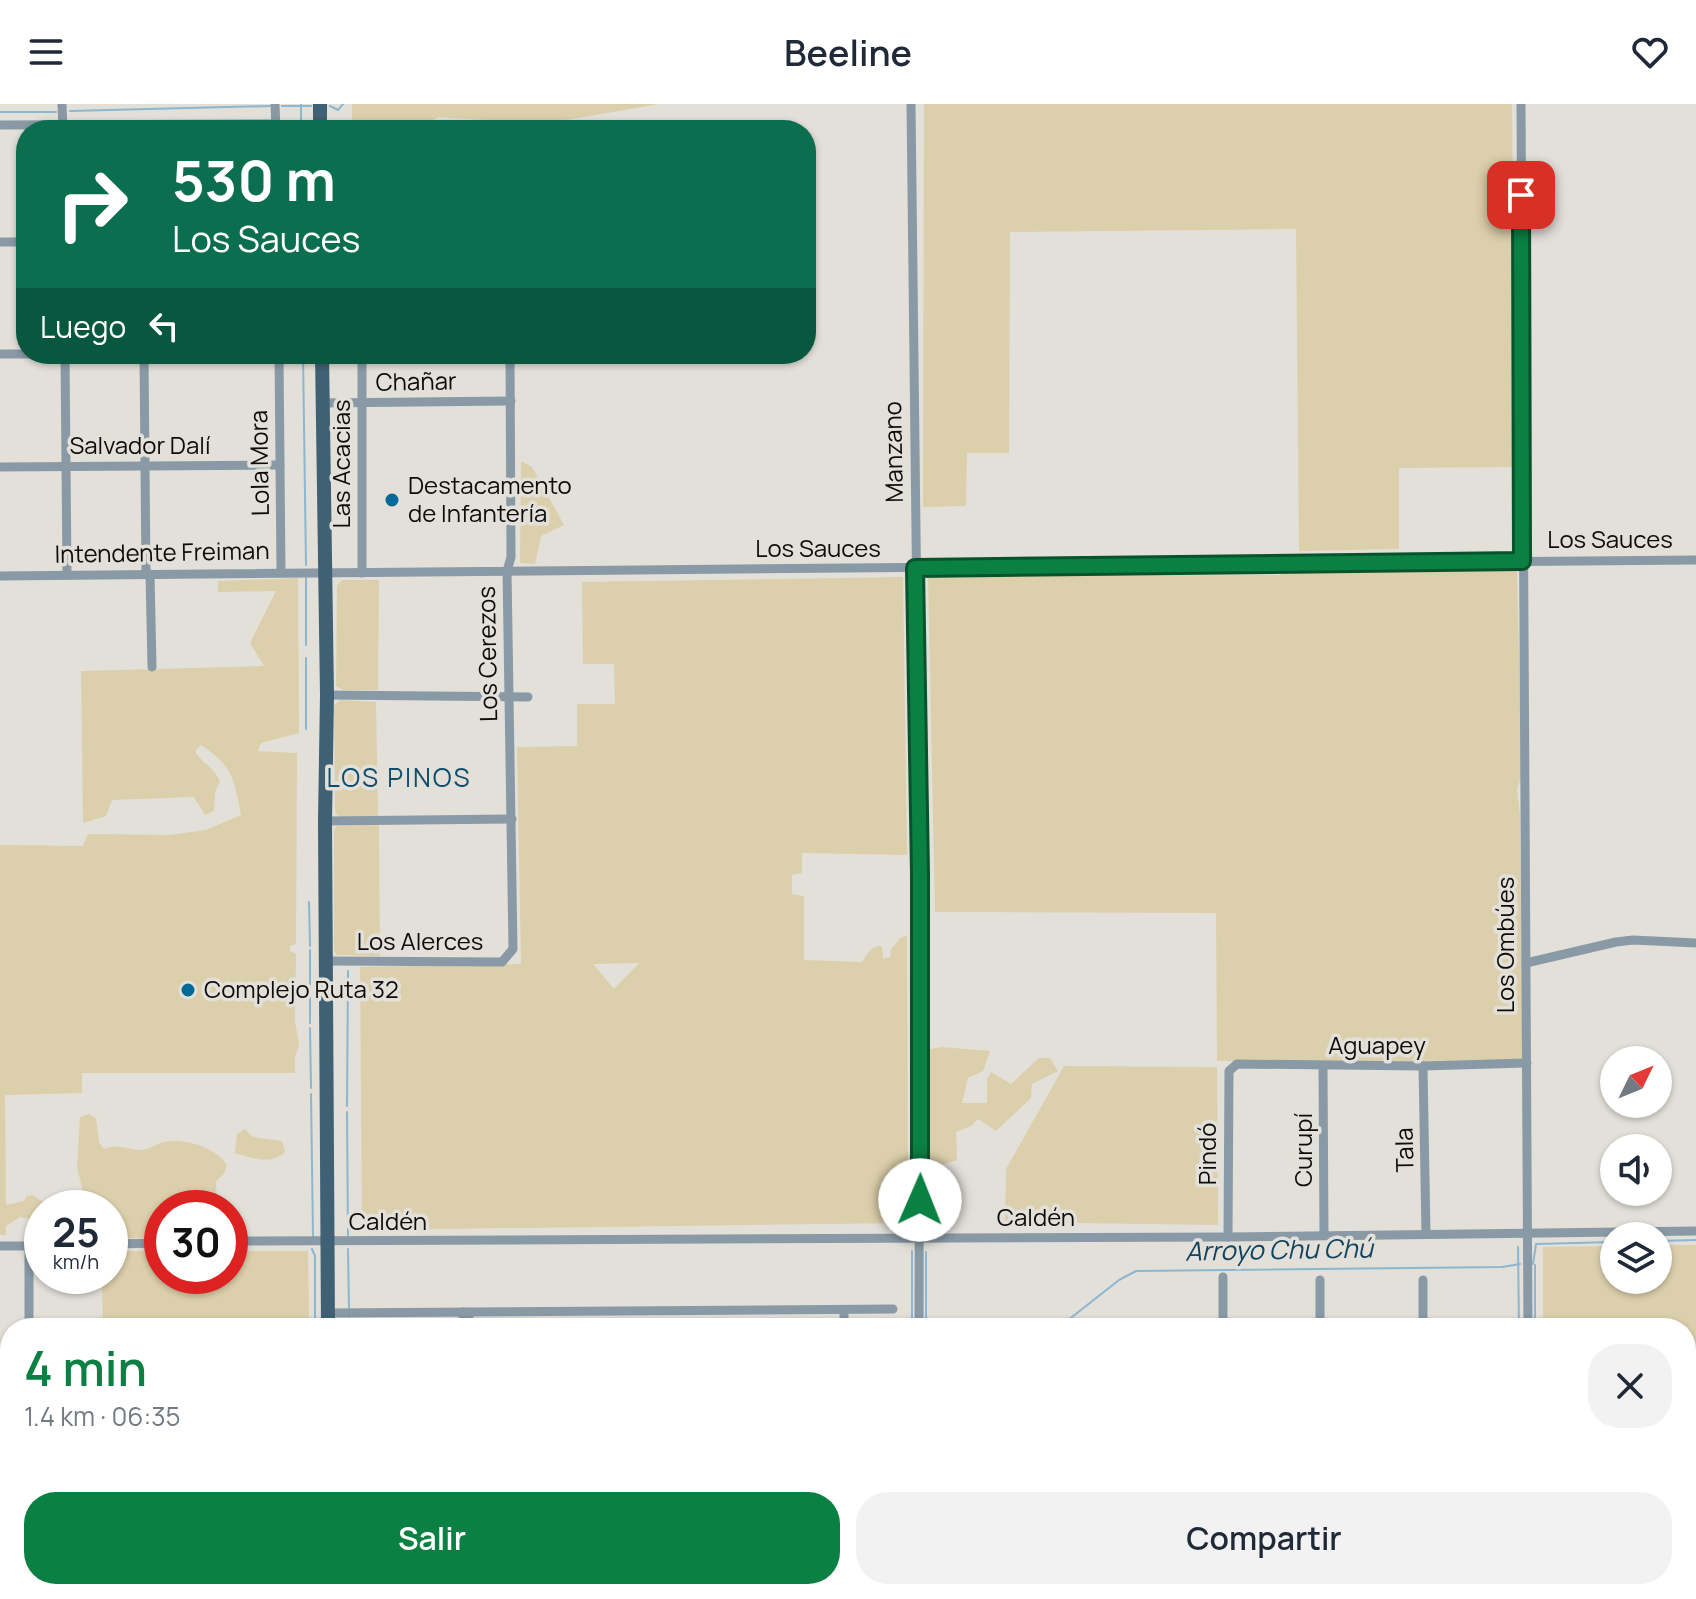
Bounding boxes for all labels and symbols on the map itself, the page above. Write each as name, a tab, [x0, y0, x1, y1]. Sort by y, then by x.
pin	[1487, 161, 1555, 229]
street label: Chañar	[375, 363, 457, 398]
street label: Las Acacias	[324, 399, 357, 529]
street label: Manzano	[875, 401, 910, 503]
street label: Lola Mora	[241, 410, 276, 516]
street label: Salvador Dalí	[69, 428, 211, 461]
place label: Destacamento de Infantería	[408, 468, 572, 529]
marker: Destacamento de Infantería	[383, 491, 401, 509]
street label: Los Sauces	[1547, 522, 1673, 555]
street label: Los Sauces	[755, 531, 881, 564]
street label: Intendente Freiman	[54, 533, 270, 570]
street label: Los Cerezos	[469, 586, 504, 722]
district label: LOS PINOS	[326, 759, 472, 795]
street label: Los Ombúes	[1488, 877, 1521, 1013]
street label: Los Alerces	[357, 924, 483, 957]
place label: Complejo Ruta 32	[204, 972, 399, 1005]
marker: Complejo Ruta 32	[179, 981, 197, 999]
street label: Aguapey	[1328, 1028, 1426, 1061]
north arrow	[1600, 1046, 1672, 1118]
street label: Curupí	[1286, 1113, 1319, 1187]
street label: Pindó	[1190, 1123, 1223, 1185]
street label: Tala	[1387, 1127, 1420, 1173]
position arrow	[878, 1158, 962, 1242]
speed limit sign: 30	[144, 1190, 248, 1294]
street label: Caldén	[997, 1200, 1075, 1233]
street label: Caldén	[349, 1204, 427, 1237]
water label: Arroyo Chu Chú	[1185, 1229, 1376, 1269]

